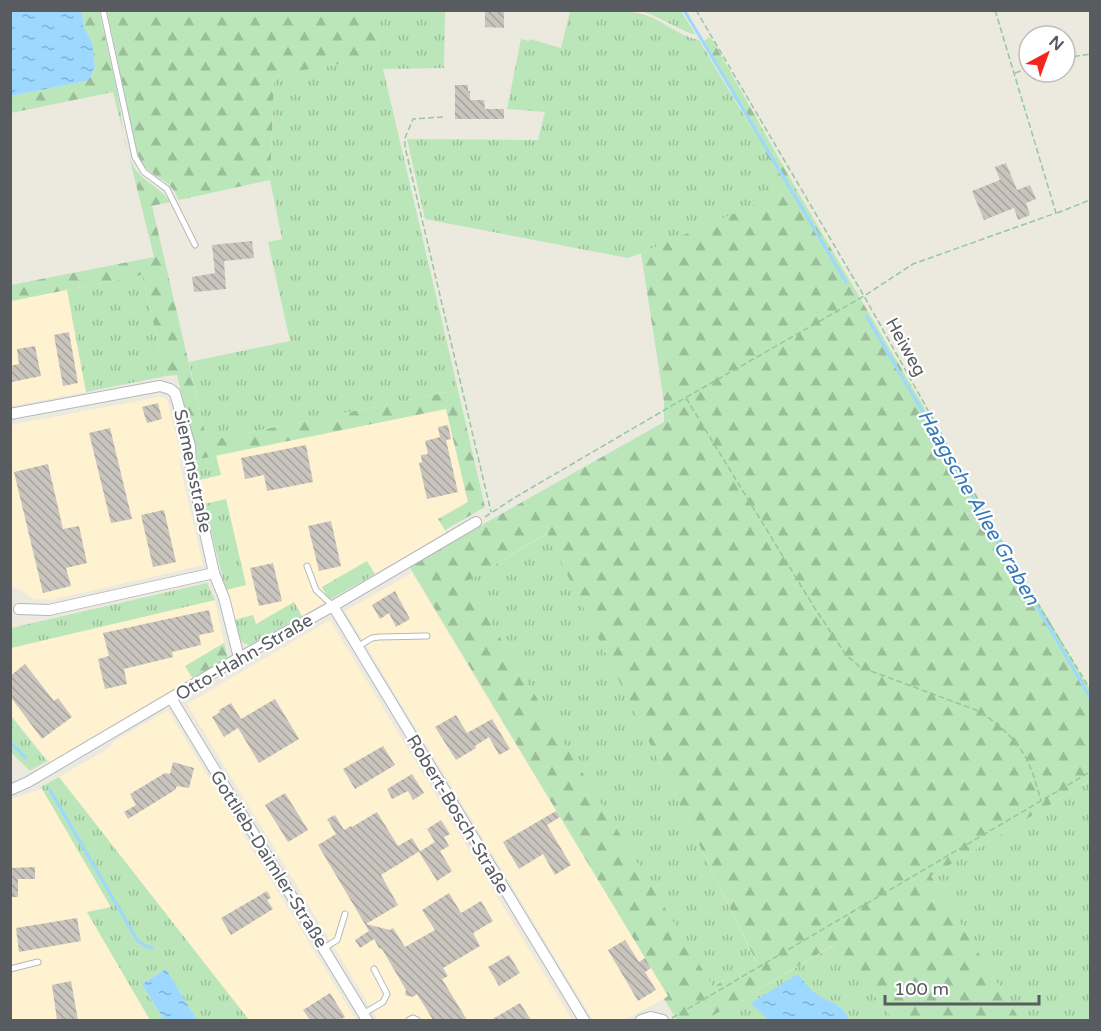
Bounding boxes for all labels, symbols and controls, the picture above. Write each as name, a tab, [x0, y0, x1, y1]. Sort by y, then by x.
north arrow	[1017, 24, 1077, 84]
text: N	[1045, 32, 1068, 55]
street label: Heiweg	[881, 314, 931, 380]
water label: Haagsche Allee Graben	[912, 405, 1044, 610]
street label: Siemensstraße	[169, 407, 217, 535]
street label: Otto-Hahn-Straße	[171, 609, 317, 705]
street label: Robert-Bosch-Straße	[402, 730, 514, 898]
street label: Gottlieb-Daimler-Straße	[205, 766, 333, 952]
scale bar	[885, 968, 1040, 1006]
text: 100 m	[894, 978, 949, 1000]

